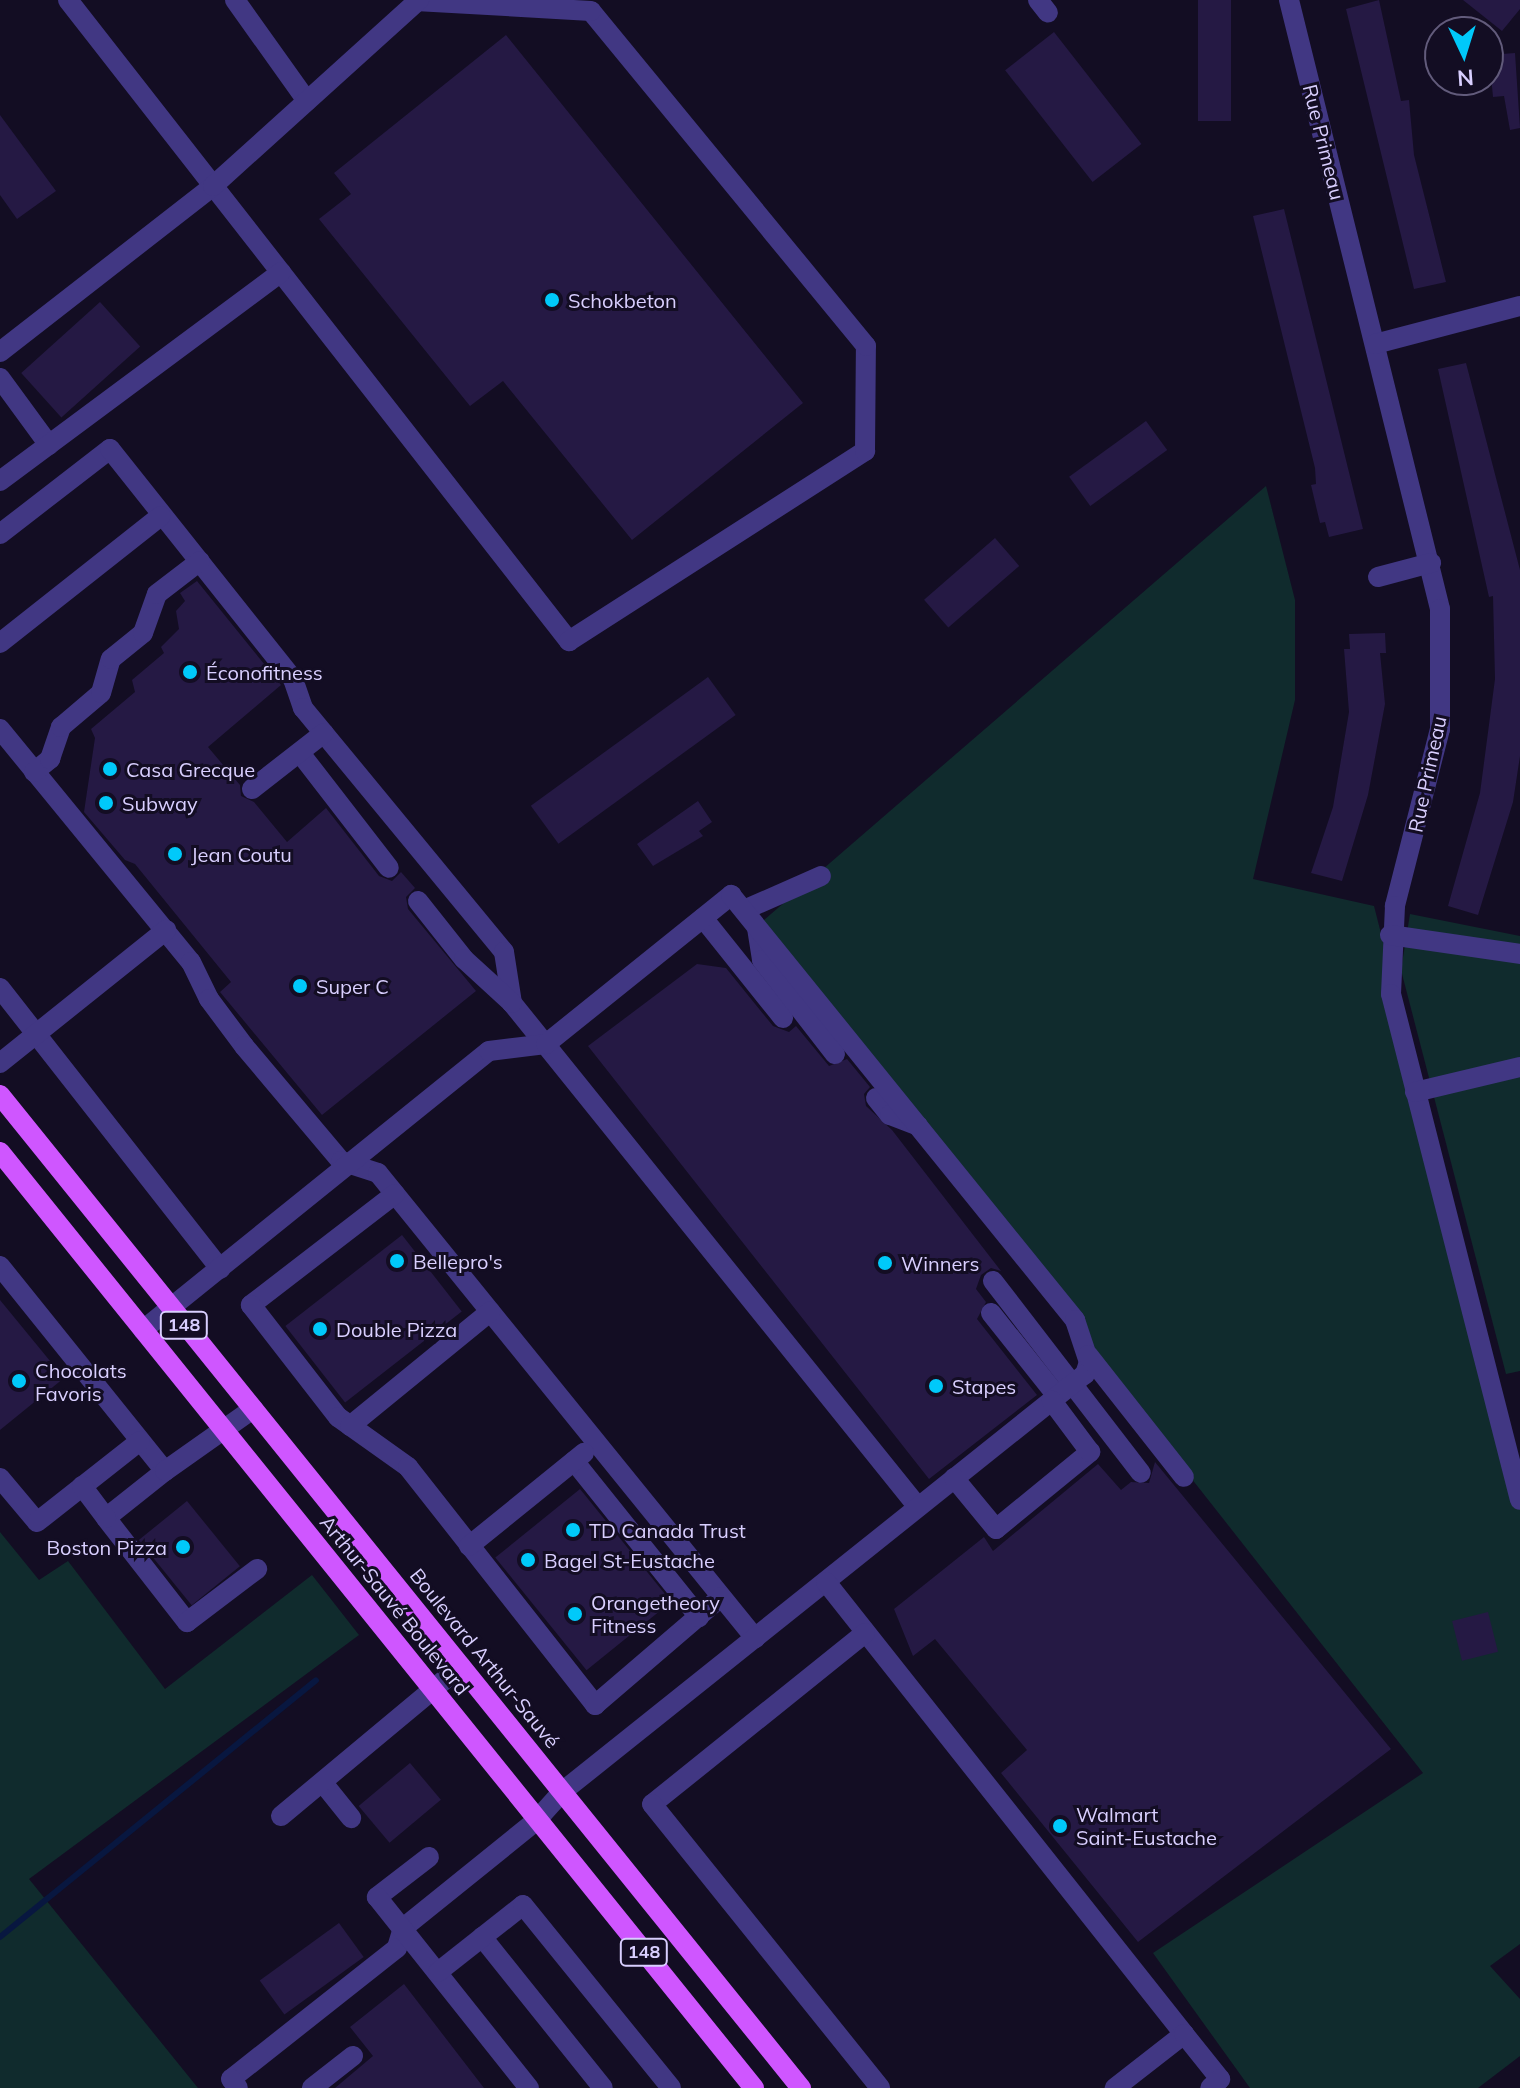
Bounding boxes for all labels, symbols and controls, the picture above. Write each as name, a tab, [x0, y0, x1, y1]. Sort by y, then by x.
north arrow	[1424, 16, 1504, 96]
text: N	[1456, 63, 1475, 92]
street label: Rue Primeau	[1298, 82, 1350, 202]
place label: Schokbeton	[568, 288, 677, 312]
marker: Schokbeton	[543, 291, 561, 309]
place label: Éconofitness	[206, 660, 323, 684]
marker: Éconofitness	[181, 663, 199, 681]
street label: Rue Primeau	[1403, 714, 1451, 834]
place label: Casa Grecque	[126, 757, 255, 781]
marker: Casa Grecque	[101, 760, 119, 778]
place label: Subway	[122, 791, 198, 815]
marker: Subway	[97, 794, 115, 812]
place label: Jean Coutu	[191, 842, 292, 866]
marker: Jean Coutu	[166, 845, 184, 863]
place label: Super C	[316, 974, 389, 998]
marker: Super C	[291, 977, 309, 995]
place label: Bellepro's	[413, 1249, 503, 1273]
place label: Winners	[901, 1251, 979, 1275]
marker: Bellepro's	[388, 1252, 406, 1270]
marker: Winners	[876, 1254, 894, 1272]
road number: 148	[158, 1311, 210, 1339]
place label: Double Pizza	[336, 1317, 457, 1341]
marker: Double Pizza	[311, 1320, 329, 1338]
place label: Chocolats Favoris	[35, 1358, 127, 1405]
marker: Chocolats Favoris	[10, 1372, 28, 1390]
place label: Stapes	[952, 1374, 1016, 1398]
marker: Stapes	[927, 1377, 945, 1395]
street label: Arthur-Sauvé Boulevard	[315, 1510, 475, 1700]
place label: TD Canada Trust	[589, 1518, 746, 1542]
marker: TD Canada Trust	[564, 1521, 582, 1539]
place label: Boston Pizza	[46, 1535, 167, 1559]
marker: Boston Pizza	[174, 1538, 192, 1556]
place label: Bagel St-Eustache	[544, 1548, 715, 1572]
marker: Bagel St-Eustache	[519, 1551, 537, 1569]
street label: Boulevard Arthur-Sauvé	[405, 1563, 565, 1753]
place label: Orangetheory Fitness	[591, 1590, 720, 1637]
marker: Orangetheory Fitness	[566, 1605, 584, 1623]
place label: Walmart Saint-Eustache	[1076, 1802, 1217, 1849]
marker: Walmart Saint-Eustache	[1051, 1817, 1069, 1835]
road number: 148	[618, 1938, 670, 1966]

